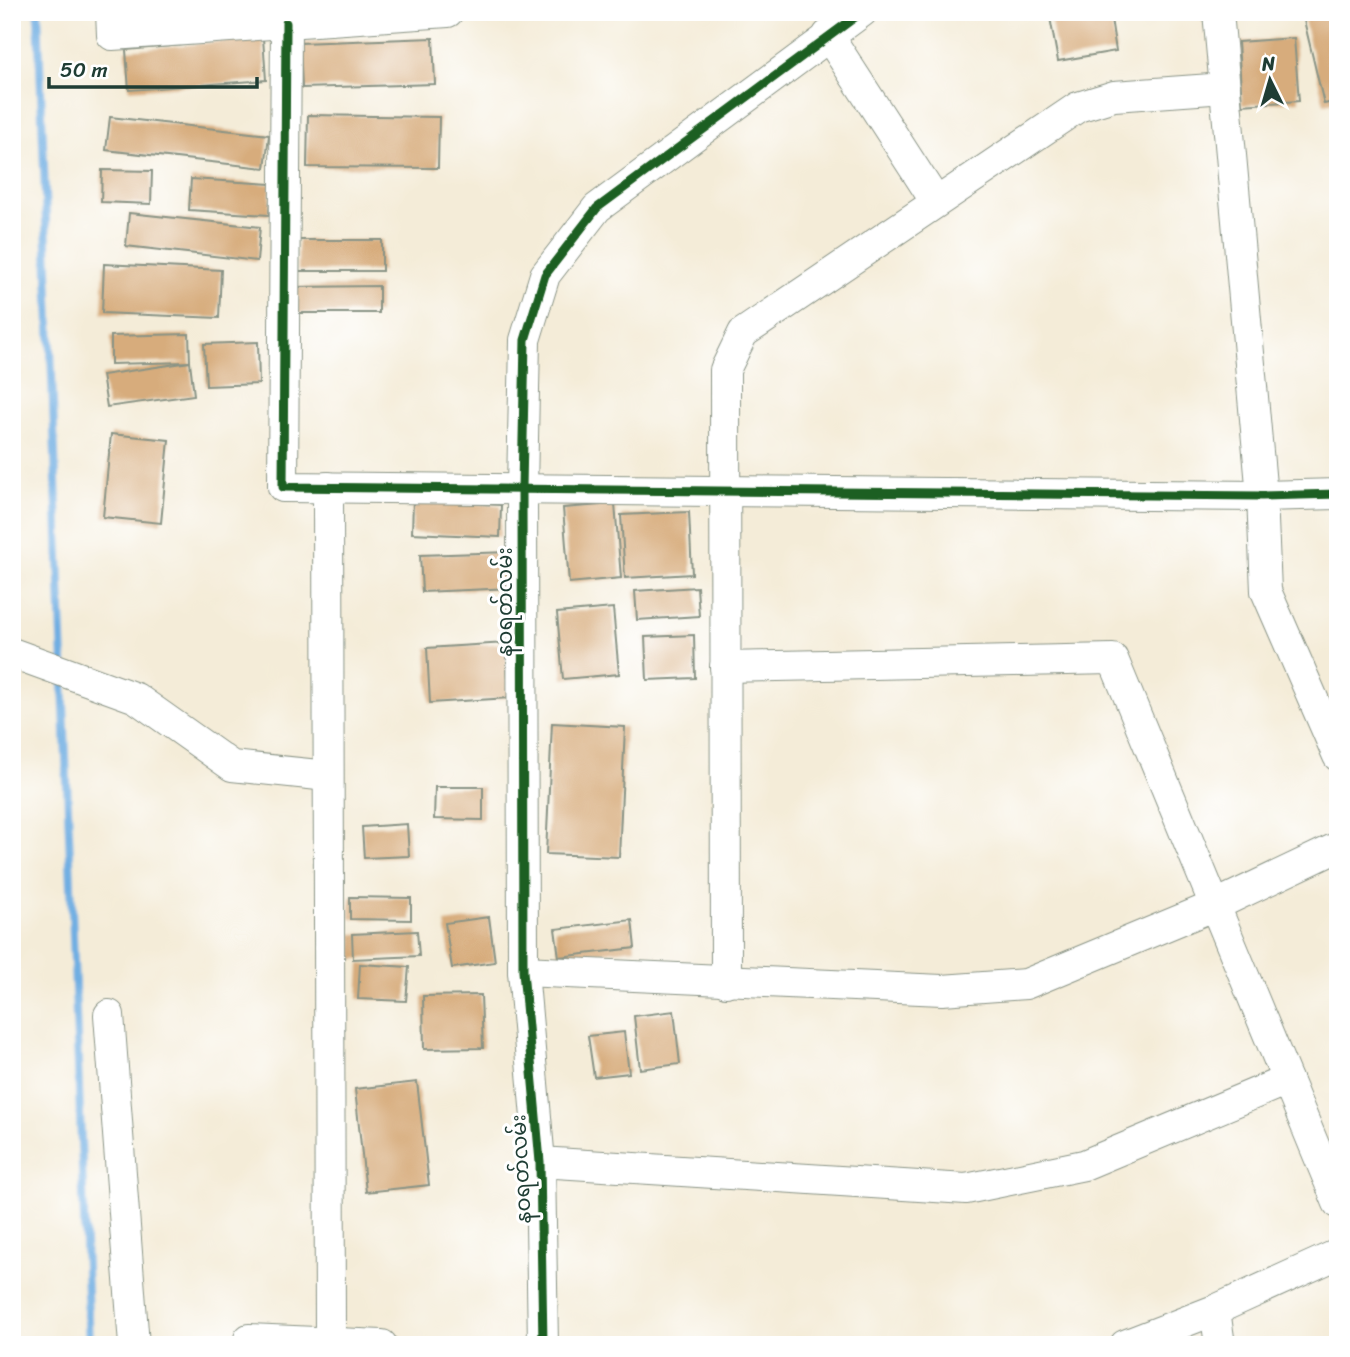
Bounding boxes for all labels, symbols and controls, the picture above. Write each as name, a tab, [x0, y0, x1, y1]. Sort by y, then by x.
scale bar	[49, 46, 257, 90]
north arrow	[1234, 46, 1304, 116]
text: N	[1260, 46, 1277, 81]
text: 50 m	[60, 51, 108, 89]
street label: နဝရတ်လမ်း	[486, 547, 524, 657]
street label: နဝရတ်လမ်း	[499, 1113, 543, 1225]

